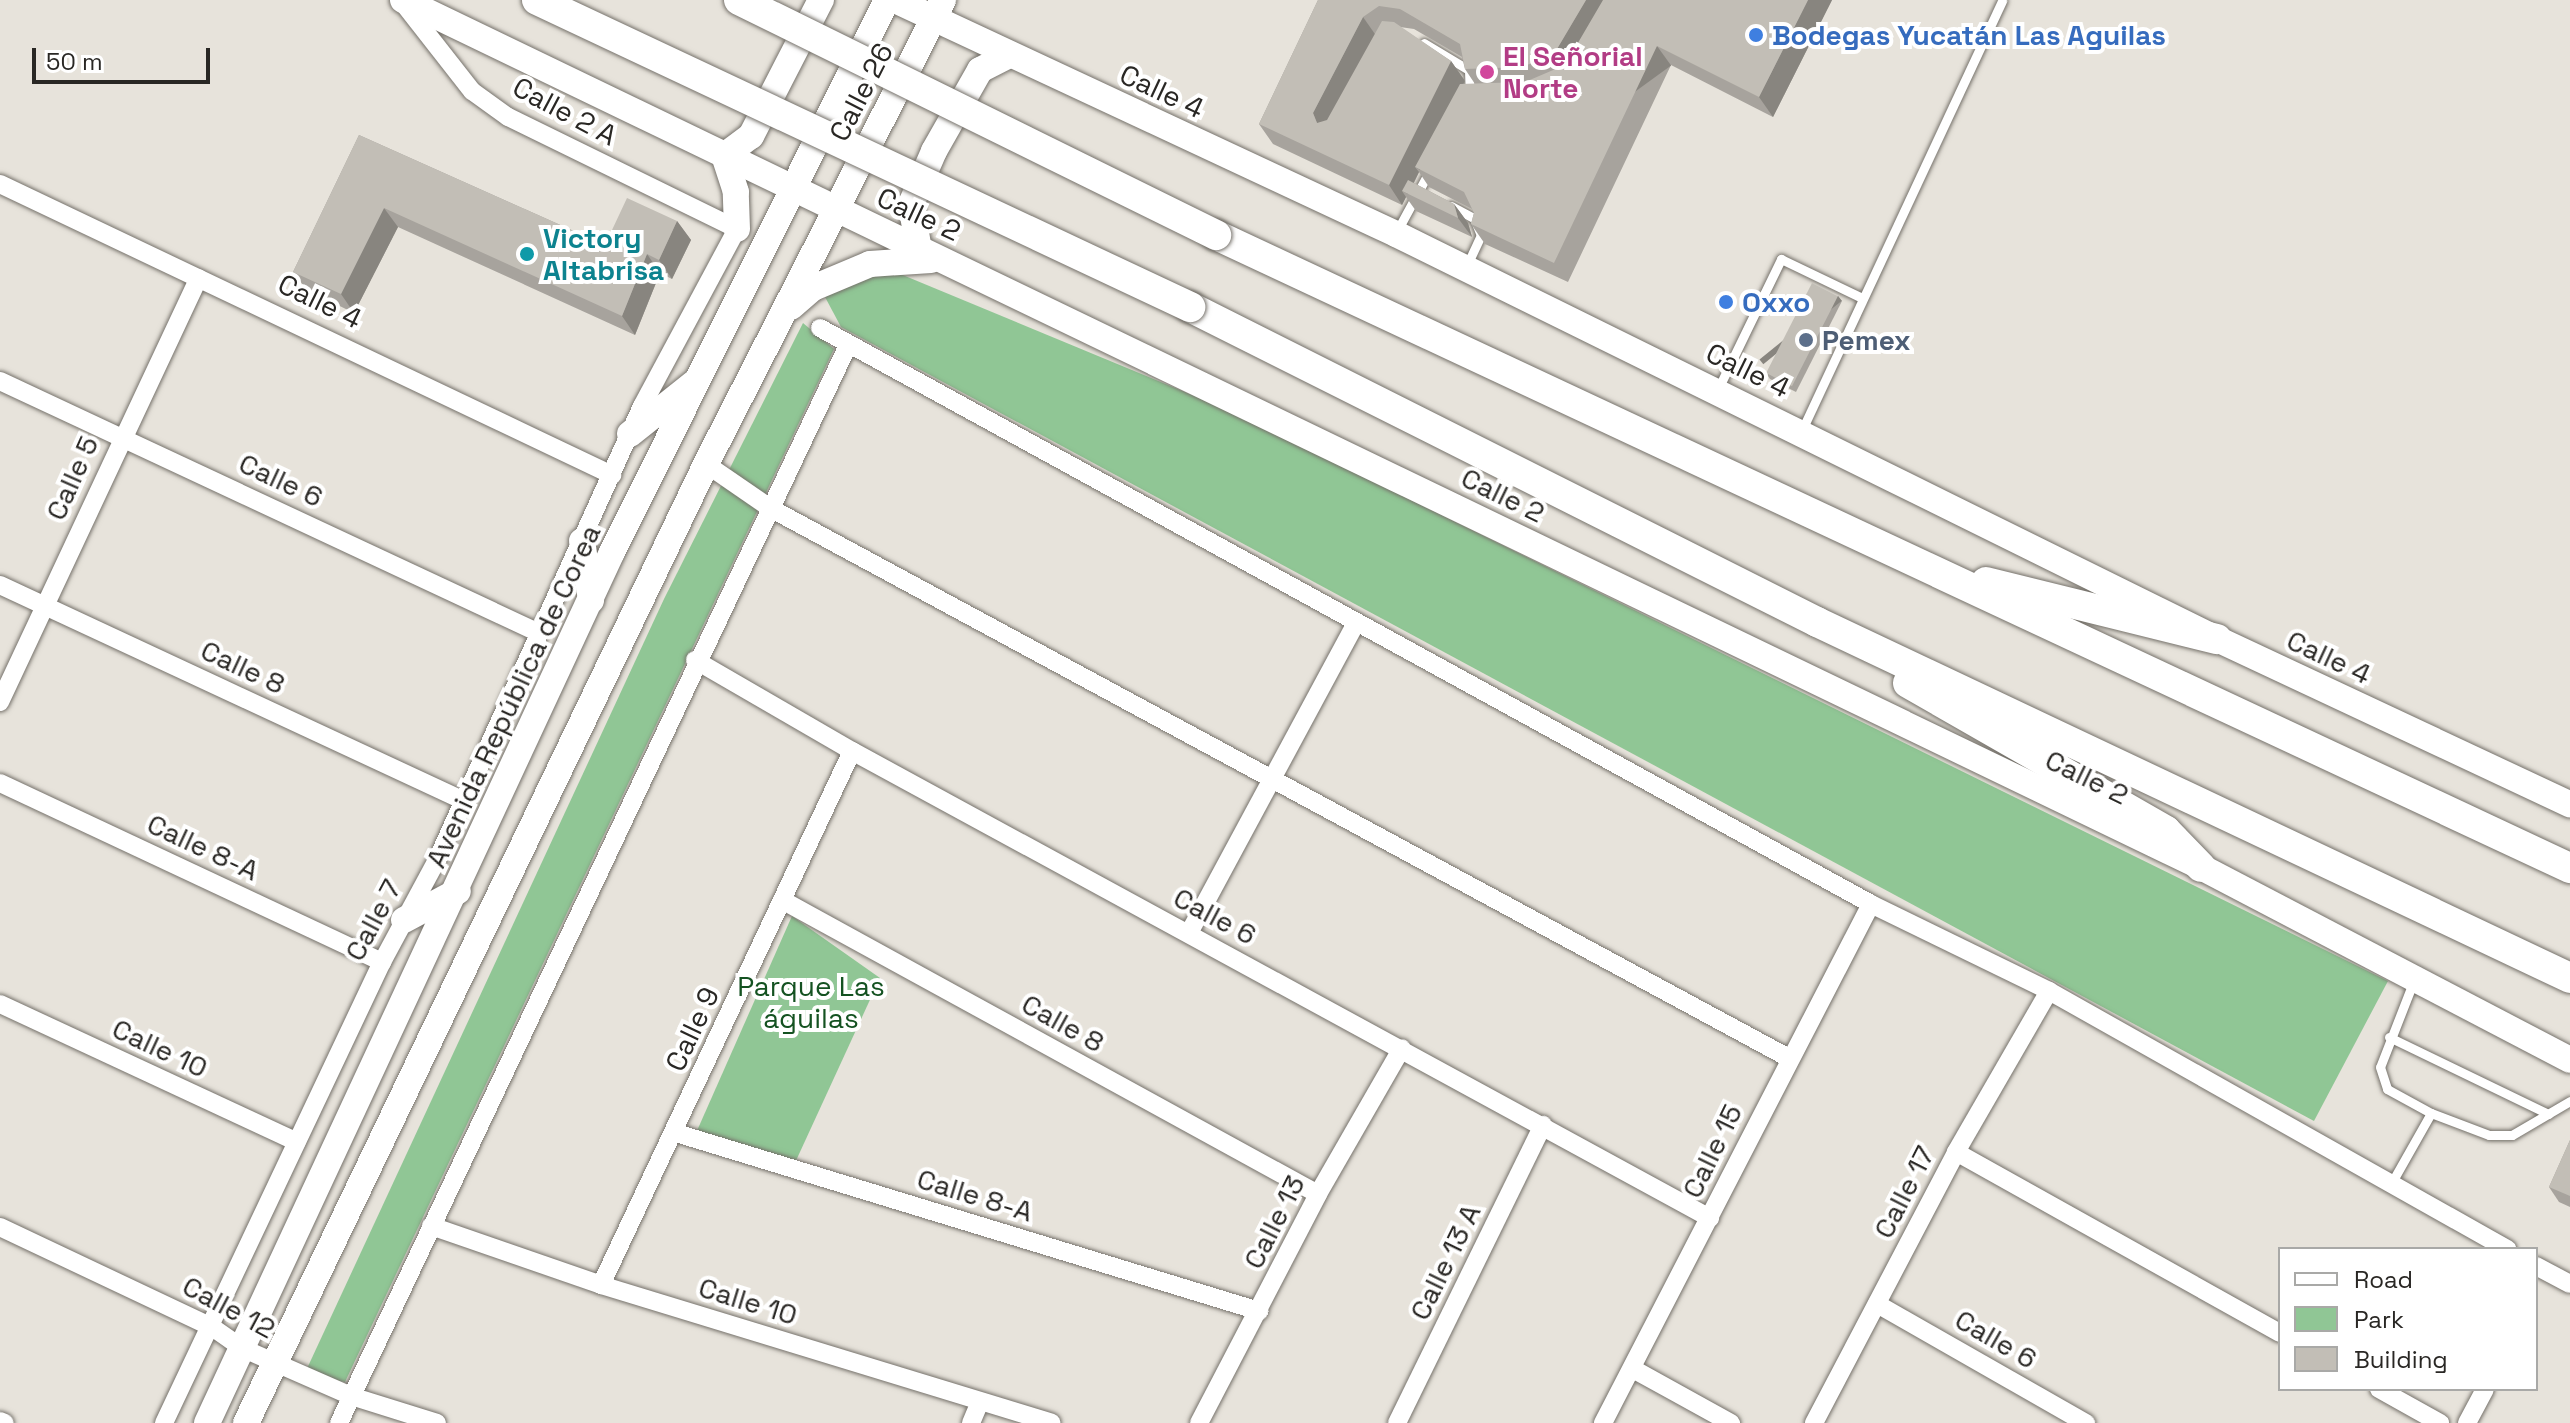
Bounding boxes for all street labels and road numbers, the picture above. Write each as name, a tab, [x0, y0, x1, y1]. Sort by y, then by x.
street label: Calle 26	[822, 37, 900, 147]
street label: Calle 4	[1115, 57, 1209, 125]
street label: Calle 2 A	[507, 70, 623, 152]
street label: Calle 2	[872, 180, 966, 248]
street label: Calle 4	[273, 266, 367, 336]
street label: Calle 4	[1701, 335, 1795, 405]
street label: Calle 5	[39, 431, 105, 525]
street label: Calle 6	[234, 446, 328, 514]
street label: Calle 2	[1456, 461, 1550, 529]
street label: Avenida República de Corea	[419, 519, 607, 873]
street label: Calle 4	[2282, 623, 2376, 691]
street label: Calle 8	[196, 633, 290, 701]
street label: Calle 2	[2040, 743, 2134, 811]
street label: Calle 8-A	[142, 807, 264, 887]
street label: Calle 7	[338, 874, 408, 966]
street label: Calle 6	[1168, 880, 1262, 952]
street label: Calle 9	[658, 982, 726, 1076]
street label: Calle 8	[1016, 987, 1110, 1059]
street label: Calle 10	[107, 1011, 213, 1085]
street label: Calle 15	[1675, 1099, 1749, 1203]
street label: Calle 17	[1867, 1140, 1941, 1244]
street label: Calle 8-A	[913, 1162, 1037, 1228]
street label: Calle 13	[1236, 1170, 1312, 1274]
street label: Calle 13 A	[1402, 1198, 1488, 1326]
street label: Calle 12	[177, 1269, 281, 1345]
street label: Calle 10	[695, 1270, 801, 1332]
street label: Calle 6	[1949, 1302, 2043, 1376]

